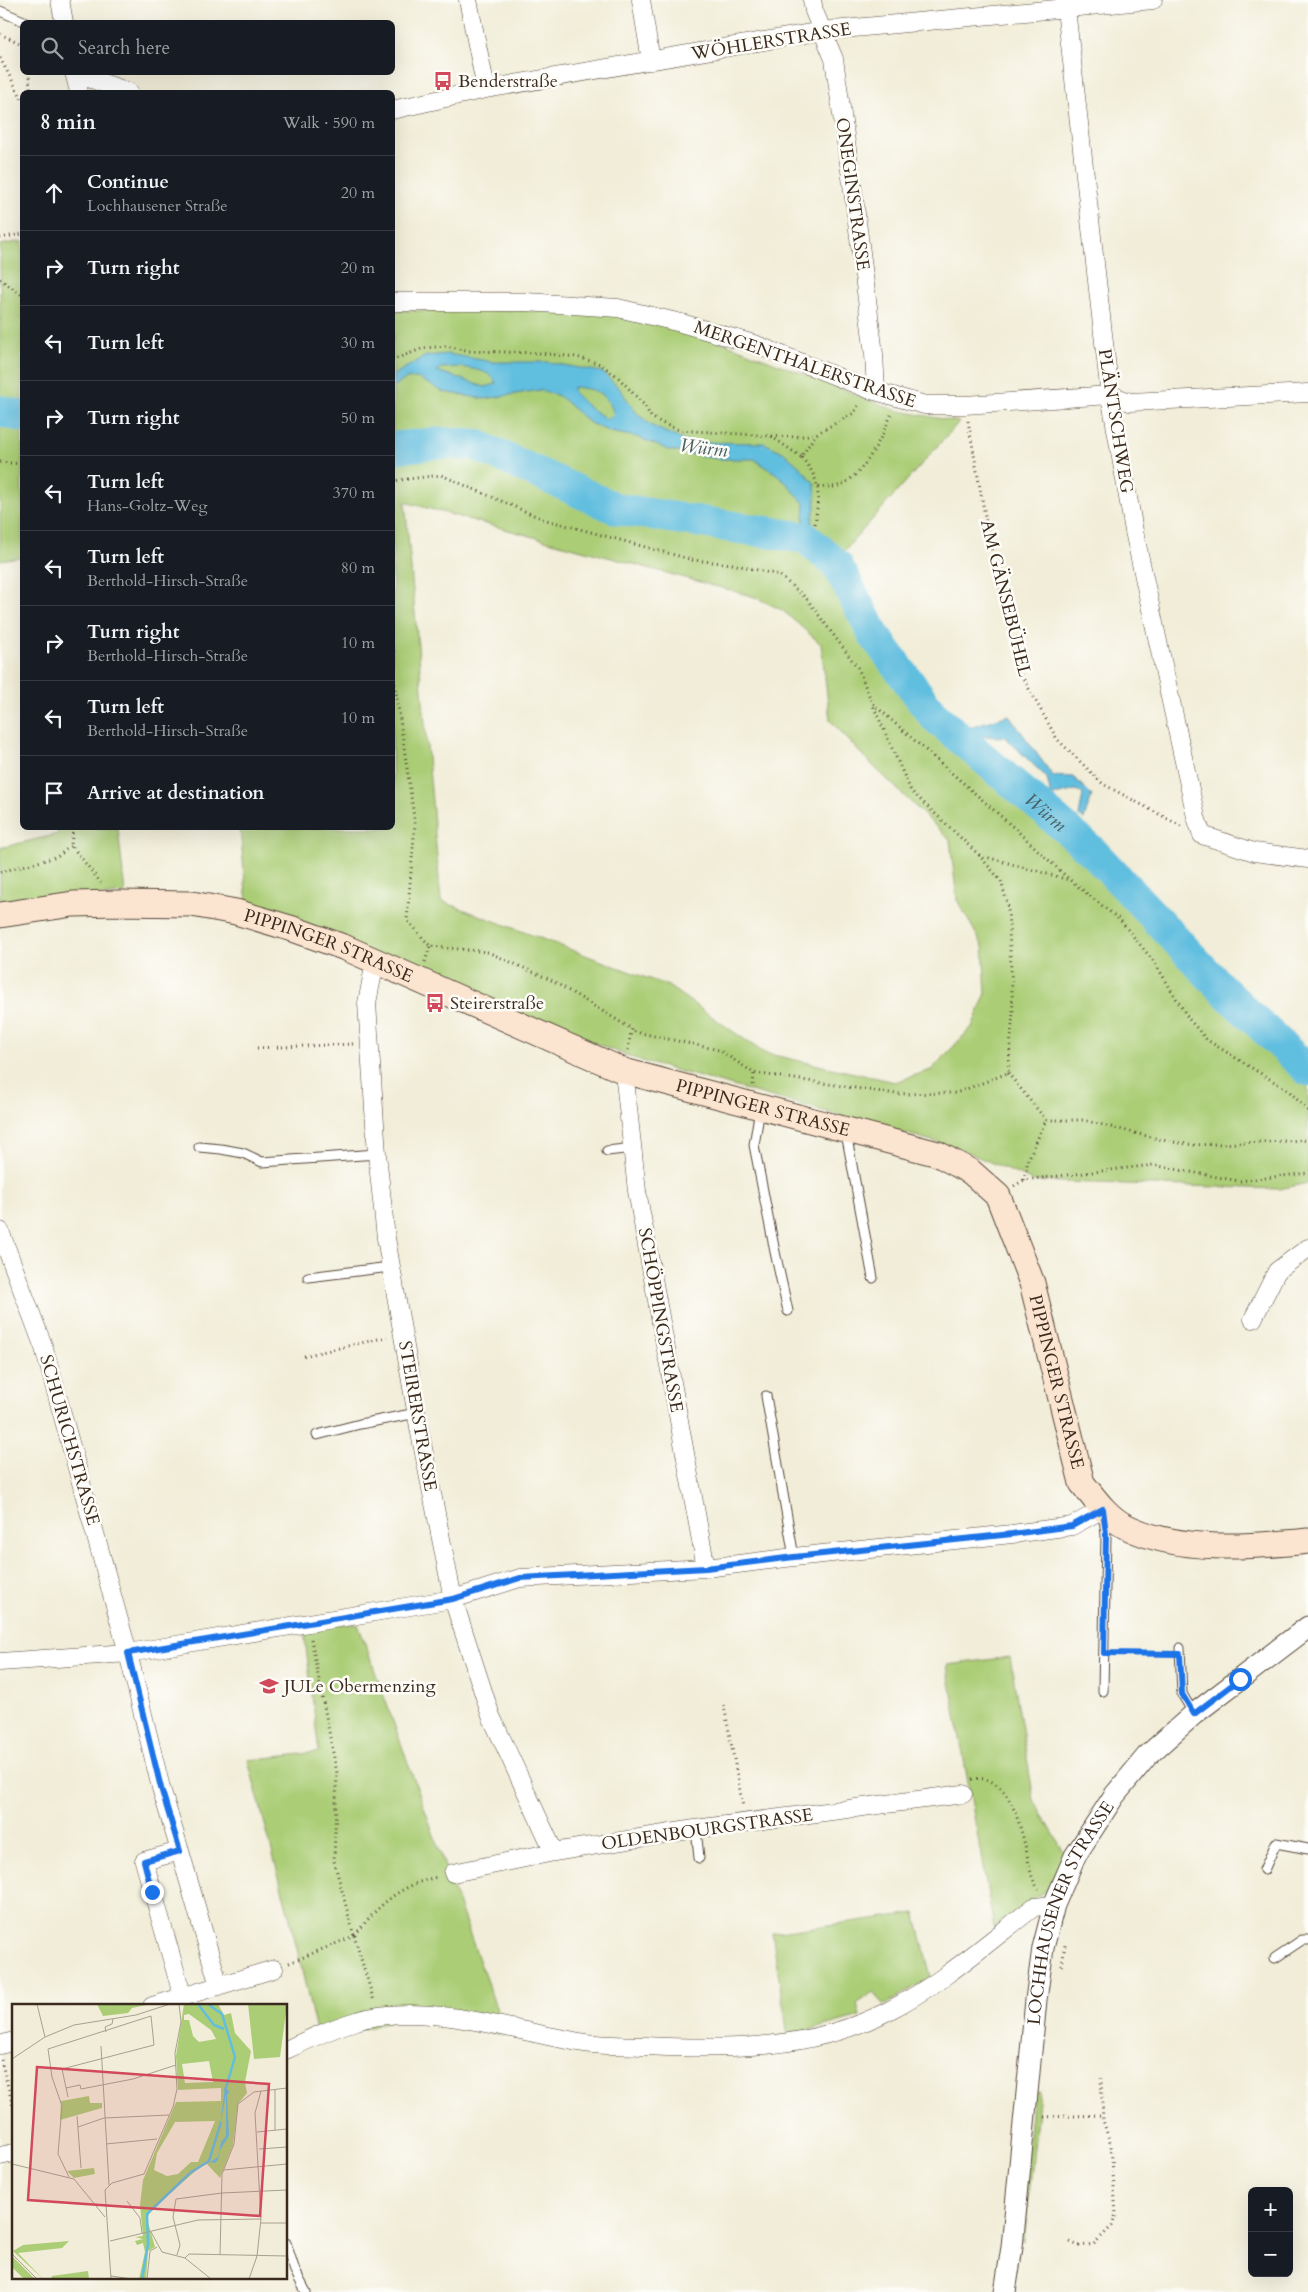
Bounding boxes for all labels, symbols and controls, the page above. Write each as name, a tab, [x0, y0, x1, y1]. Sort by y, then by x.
street label: WÖHLERSTRASSE	[688, 17, 853, 67]
search box	[20, 20, 395, 75]
icon: search	[38, 34, 66, 62]
text: Search here	[78, 35, 170, 61]
place label: Benderstraße	[458, 69, 558, 94]
bus stop icon: Benderstraße	[432, 70, 454, 92]
text: 8 min	[40, 108, 96, 137]
text: Walk · 590 m	[283, 112, 375, 134]
street label: ONEGINSTRASSE	[829, 116, 876, 272]
text: Continue	[87, 169, 169, 195]
icon: ahead	[40, 179, 68, 207]
text: 20 m	[341, 182, 375, 204]
text: Lochhausener Straße	[87, 195, 228, 217]
icon: right	[40, 254, 68, 282]
text: Turn right	[87, 255, 179, 281]
text: 20 m	[341, 257, 375, 279]
street label: MERGENTHALERSTRASSE	[690, 315, 919, 414]
icon: left	[40, 329, 68, 357]
text: Turn left	[87, 330, 164, 356]
text: 30 m	[341, 332, 375, 354]
street label: PLÄNTSCHWEG	[1092, 347, 1139, 495]
icon: right	[40, 404, 68, 432]
text: Turn right	[87, 405, 179, 431]
text: 50 m	[341, 407, 375, 429]
water label: Würm	[678, 432, 730, 464]
text: Turn left	[87, 469, 164, 495]
icon: left	[40, 479, 68, 507]
text: 370 m	[333, 482, 375, 504]
text: Hans-Goltz-Weg	[87, 495, 208, 517]
street label: AM GÄNSEBÜHEL	[974, 517, 1037, 679]
text: Turn left	[87, 544, 164, 570]
icon: left	[40, 554, 68, 582]
text: 80 m	[341, 557, 375, 579]
text: Berthold-Hirsch-Straße	[87, 570, 248, 592]
text: Turn right	[87, 619, 179, 645]
icon: right	[40, 629, 68, 657]
text: 10 m	[341, 632, 375, 654]
text: Berthold-Hirsch-Straße	[87, 645, 248, 667]
text: Turn left	[87, 694, 164, 720]
icon: left	[40, 704, 68, 732]
text: 10 m	[341, 707, 375, 729]
text: Berthold-Hirsch-Straße	[87, 720, 248, 742]
icon: arrive	[40, 779, 68, 807]
text: Arrive at destination	[87, 780, 264, 806]
water label: Würm	[1019, 787, 1073, 838]
street label: PIPPINGER STRASSE	[241, 903, 417, 989]
place label: Steirerstraße	[450, 991, 544, 1016]
bus stop icon: Steirerstraße	[424, 992, 446, 1014]
street label: PIPPINGER STRASSE	[673, 1073, 852, 1143]
street label: SCHÖPPINGSTRASSE	[632, 1226, 689, 1414]
street label: PIPPINGER STRASSE	[1022, 1292, 1090, 1472]
street label: STEIRERSTRASSE	[392, 1339, 443, 1493]
street label: SCHURICHSTRASSE	[33, 1352, 106, 1528]
route start	[1229, 1668, 1252, 1691]
place label: JULe Obermenzing	[281, 1674, 437, 1699]
school or university icon: JULe Obermenzing	[258, 1675, 280, 1697]
street label: LOCHHAUSENER STRASSE	[1022, 1796, 1120, 2026]
street label: OLDENBOURGSTRASSE	[600, 1802, 814, 1857]
route end	[141, 1881, 164, 1904]
inset map	[12, 2004, 288, 2280]
map controls	[1248, 2187, 1293, 2277]
button: +	[1248, 2187, 1293, 2232]
button: −	[1248, 2232, 1293, 2277]

